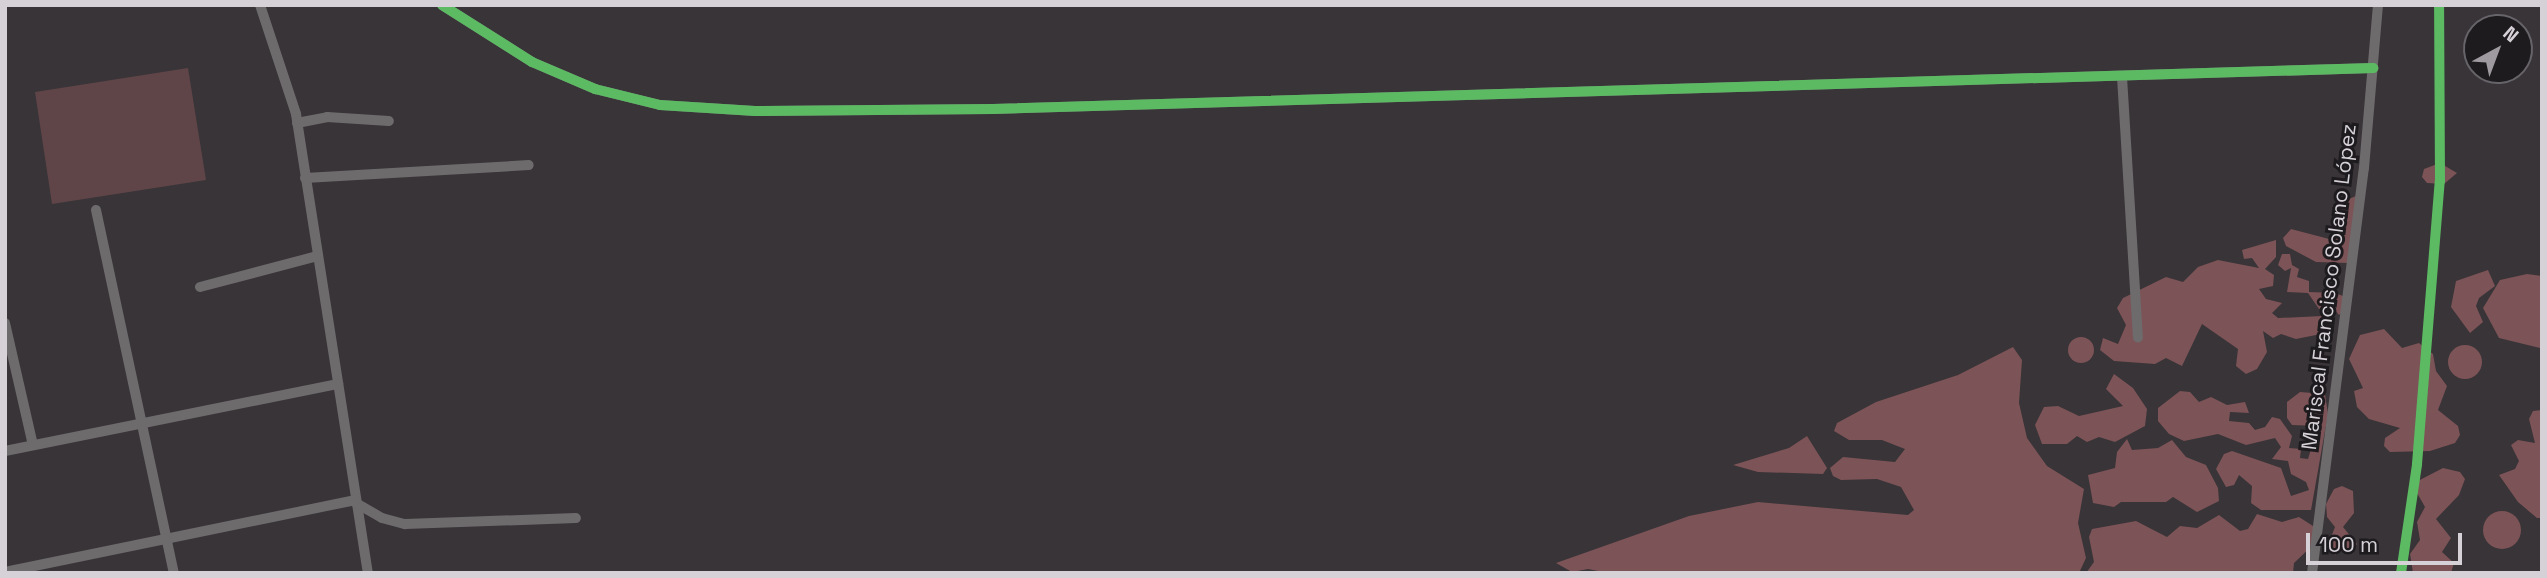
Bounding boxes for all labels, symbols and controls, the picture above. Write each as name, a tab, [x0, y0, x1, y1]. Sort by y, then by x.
north arrow	[2463, 14, 2533, 84]
text: N	[2498, 21, 2524, 48]
street label: Mariscal Francisco Solano López	[2296, 123, 2362, 451]
scale bar	[2309, 518, 2465, 562]
text: 100 m	[2319, 531, 2378, 558]

